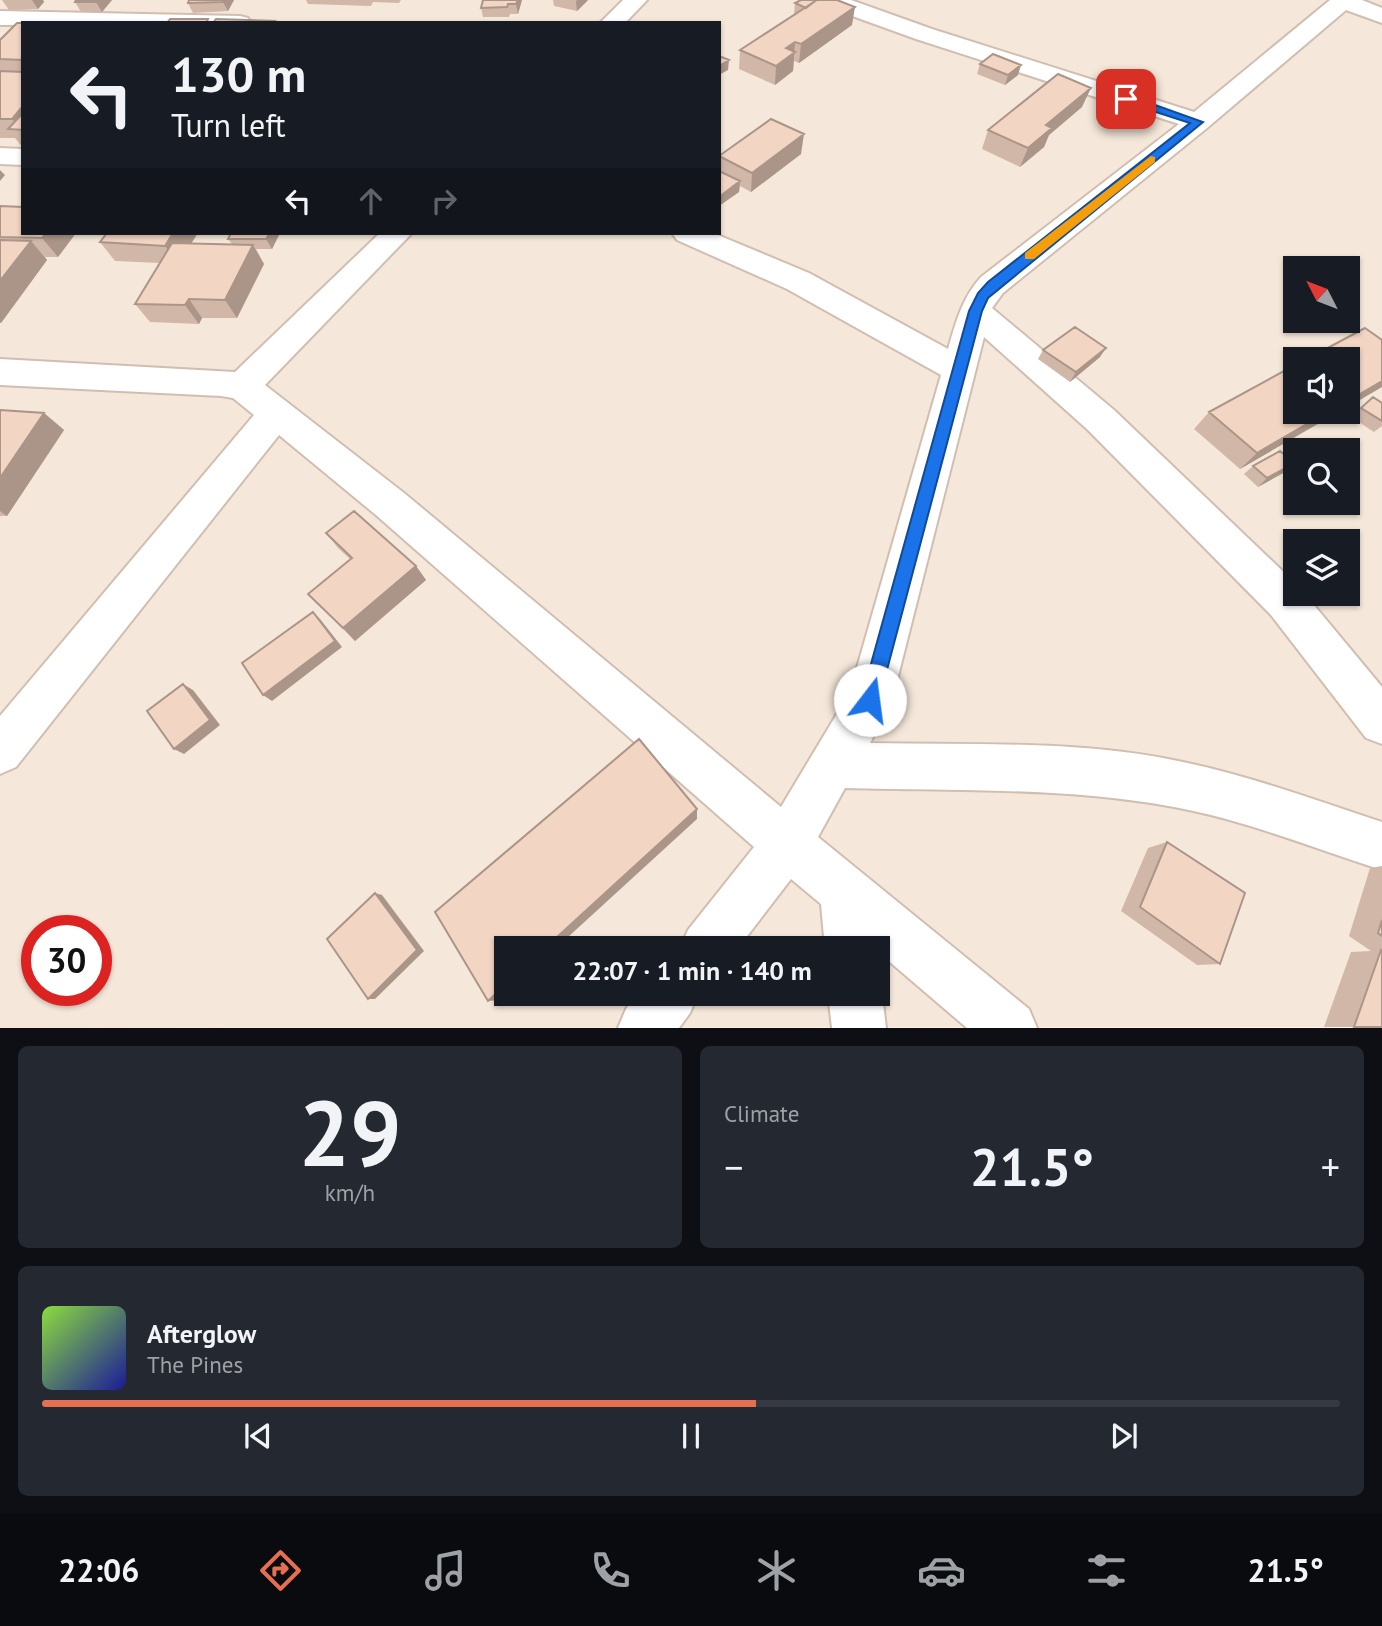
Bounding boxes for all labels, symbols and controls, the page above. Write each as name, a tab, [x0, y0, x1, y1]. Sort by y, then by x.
text: 130 m	[171, 42, 306, 106]
icon: left	[56, 49, 147, 140]
pin	[1096, 69, 1156, 129]
icon: arrive	[1107, 80, 1145, 118]
text: Turn left	[171, 104, 286, 146]
icon: left	[279, 182, 317, 220]
icon: ahead	[352, 182, 390, 220]
icon: right	[425, 182, 463, 220]
north arrow	[1283, 256, 1360, 332]
map controls	[1283, 256, 1360, 606]
button: sound	[1283, 347, 1360, 424]
button: search	[1283, 438, 1360, 515]
button: layers	[1283, 529, 1360, 606]
position arrow	[833, 663, 907, 737]
speed limit sign: 30	[21, 915, 112, 1006]
text: 22:07 · 1 min · 140 m	[572, 954, 812, 987]
text: 29	[298, 1073, 402, 1191]
text: Climate	[724, 1099, 799, 1128]
text: 21.5°	[970, 1133, 1094, 1200]
text: −	[724, 1142, 743, 1191]
text: +	[1321, 1142, 1340, 1191]
text: km/h	[325, 1178, 375, 1207]
text: Afterglow	[147, 1317, 256, 1350]
text: The Pines	[147, 1350, 243, 1379]
icon: previous	[239, 1417, 277, 1455]
icon: pause	[672, 1417, 710, 1455]
icon: next	[1105, 1417, 1143, 1455]
icon: directions	[256, 1546, 305, 1595]
icon: music	[421, 1546, 470, 1595]
icon: phone	[586, 1546, 635, 1595]
icon: climate	[752, 1546, 801, 1595]
icon: car	[917, 1546, 966, 1595]
icon: filters	[1082, 1546, 1131, 1595]
text: 22:06	[58, 1549, 139, 1591]
text: 21.5°	[1248, 1549, 1324, 1591]

